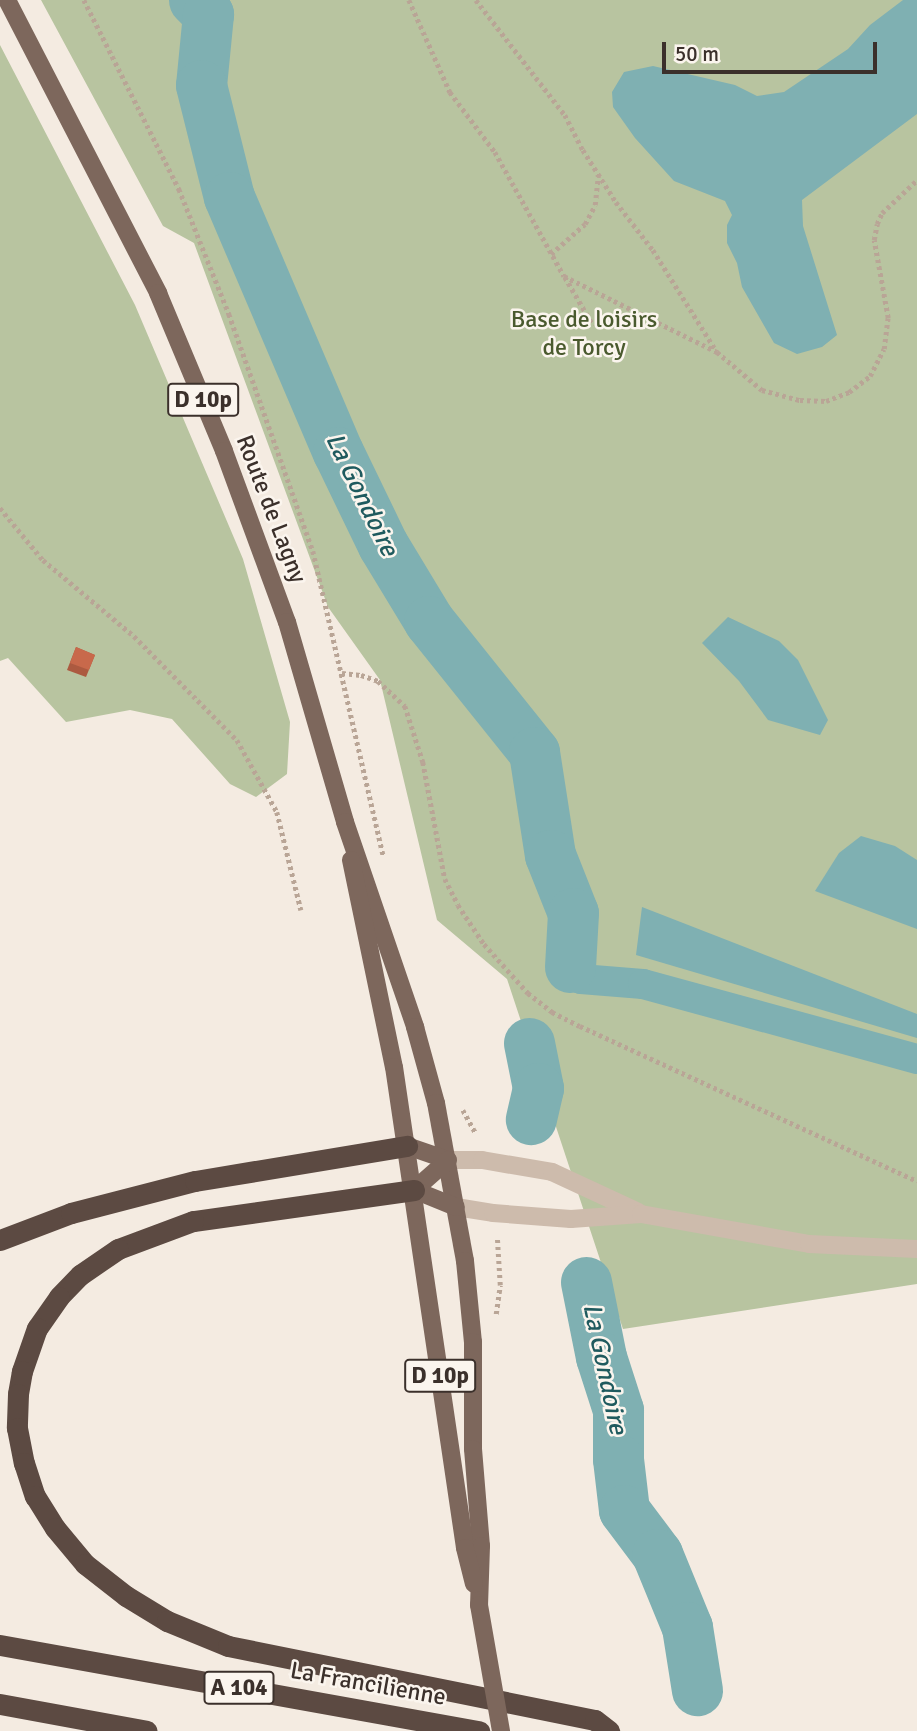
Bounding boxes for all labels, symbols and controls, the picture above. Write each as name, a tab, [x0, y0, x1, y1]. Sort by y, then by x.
scale bar	[665, 28, 880, 72]
text: 50 m	[675, 41, 719, 67]
park label: Base de loisirs de Torcy	[511, 306, 657, 362]
road number: D 10p	[166, 380, 240, 420]
water label: La Gondoire	[318, 428, 404, 562]
street label: Route de Lagny	[230, 431, 312, 587]
water label: La Gondoire	[575, 1301, 633, 1437]
road number: D 10p	[403, 1357, 477, 1396]
street label: La Francilienne	[288, 1656, 448, 1712]
road number: A 104	[202, 1668, 276, 1708]

